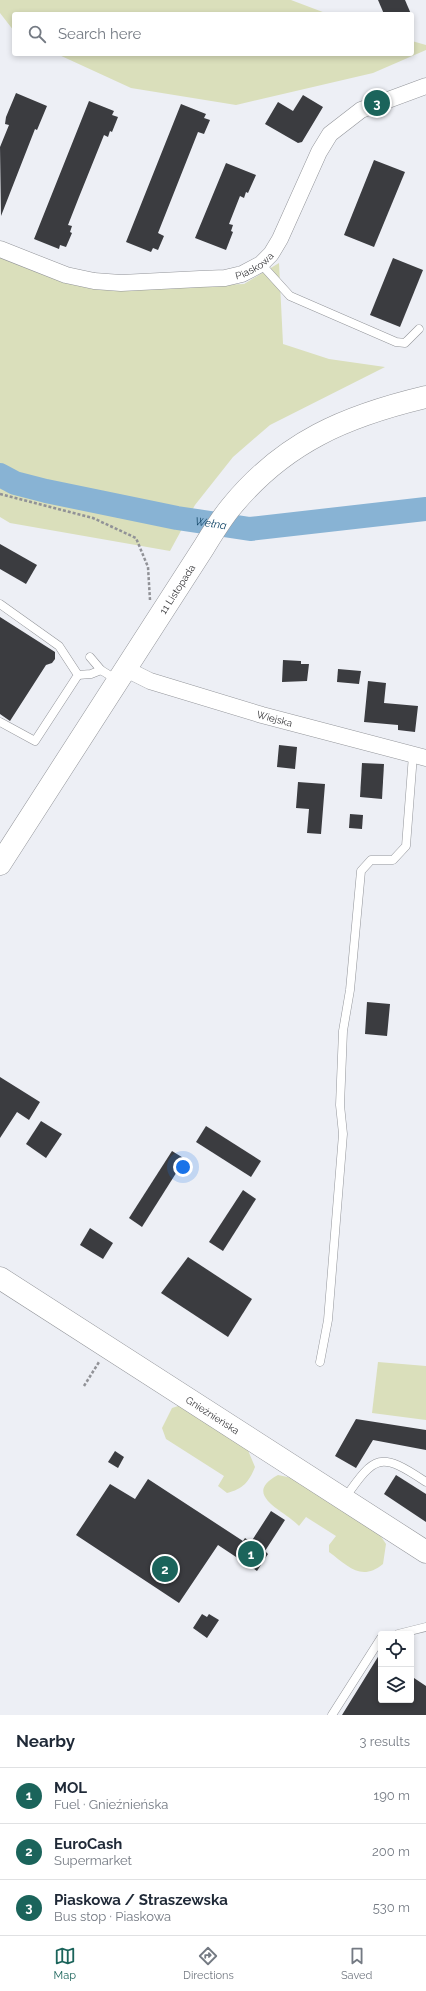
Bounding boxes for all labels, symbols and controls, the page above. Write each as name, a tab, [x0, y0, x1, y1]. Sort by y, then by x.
search box	[12, 12, 414, 56]
icon: search	[26, 23, 48, 45]
text: Search here	[58, 25, 141, 43]
pin: 3	[364, 88, 390, 118]
street label: Piaskowa	[234, 250, 276, 281]
water label: Wełna	[194, 515, 228, 532]
street label: 11 Listopada	[157, 563, 197, 616]
street label: Wiejska	[256, 709, 294, 729]
your location	[173, 1157, 193, 1177]
street label: Gnieźnieńska	[184, 1394, 241, 1436]
pin: 1	[238, 1539, 264, 1569]
pin: 2	[152, 1554, 178, 1584]
map controls	[378, 1631, 414, 1703]
button: locate	[378, 1631, 414, 1667]
button: layers	[378, 1667, 414, 1703]
text: Nearby	[16, 1731, 75, 1751]
text: 3 results	[360, 1734, 410, 1749]
text: MOL	[54, 1779, 87, 1797]
text: 1	[26, 1788, 32, 1803]
text: 190 m	[374, 1788, 410, 1803]
text: Fuel · Gnieźnieńska	[54, 1797, 168, 1812]
text: EuroCash	[54, 1835, 122, 1853]
text: 2	[25, 1844, 33, 1859]
text: 200 m	[372, 1844, 410, 1859]
text: Supermarket	[54, 1853, 132, 1868]
text: Piaskowa / Straszewska	[54, 1891, 228, 1909]
text: 3	[25, 1900, 33, 1915]
text: 530 m	[373, 1900, 410, 1915]
text: Bus stop · Piaskowa	[54, 1909, 171, 1924]
tab: Map	[54, 1945, 76, 1982]
tab: Directions	[183, 1945, 234, 1982]
tab: Saved	[341, 1945, 372, 1982]

